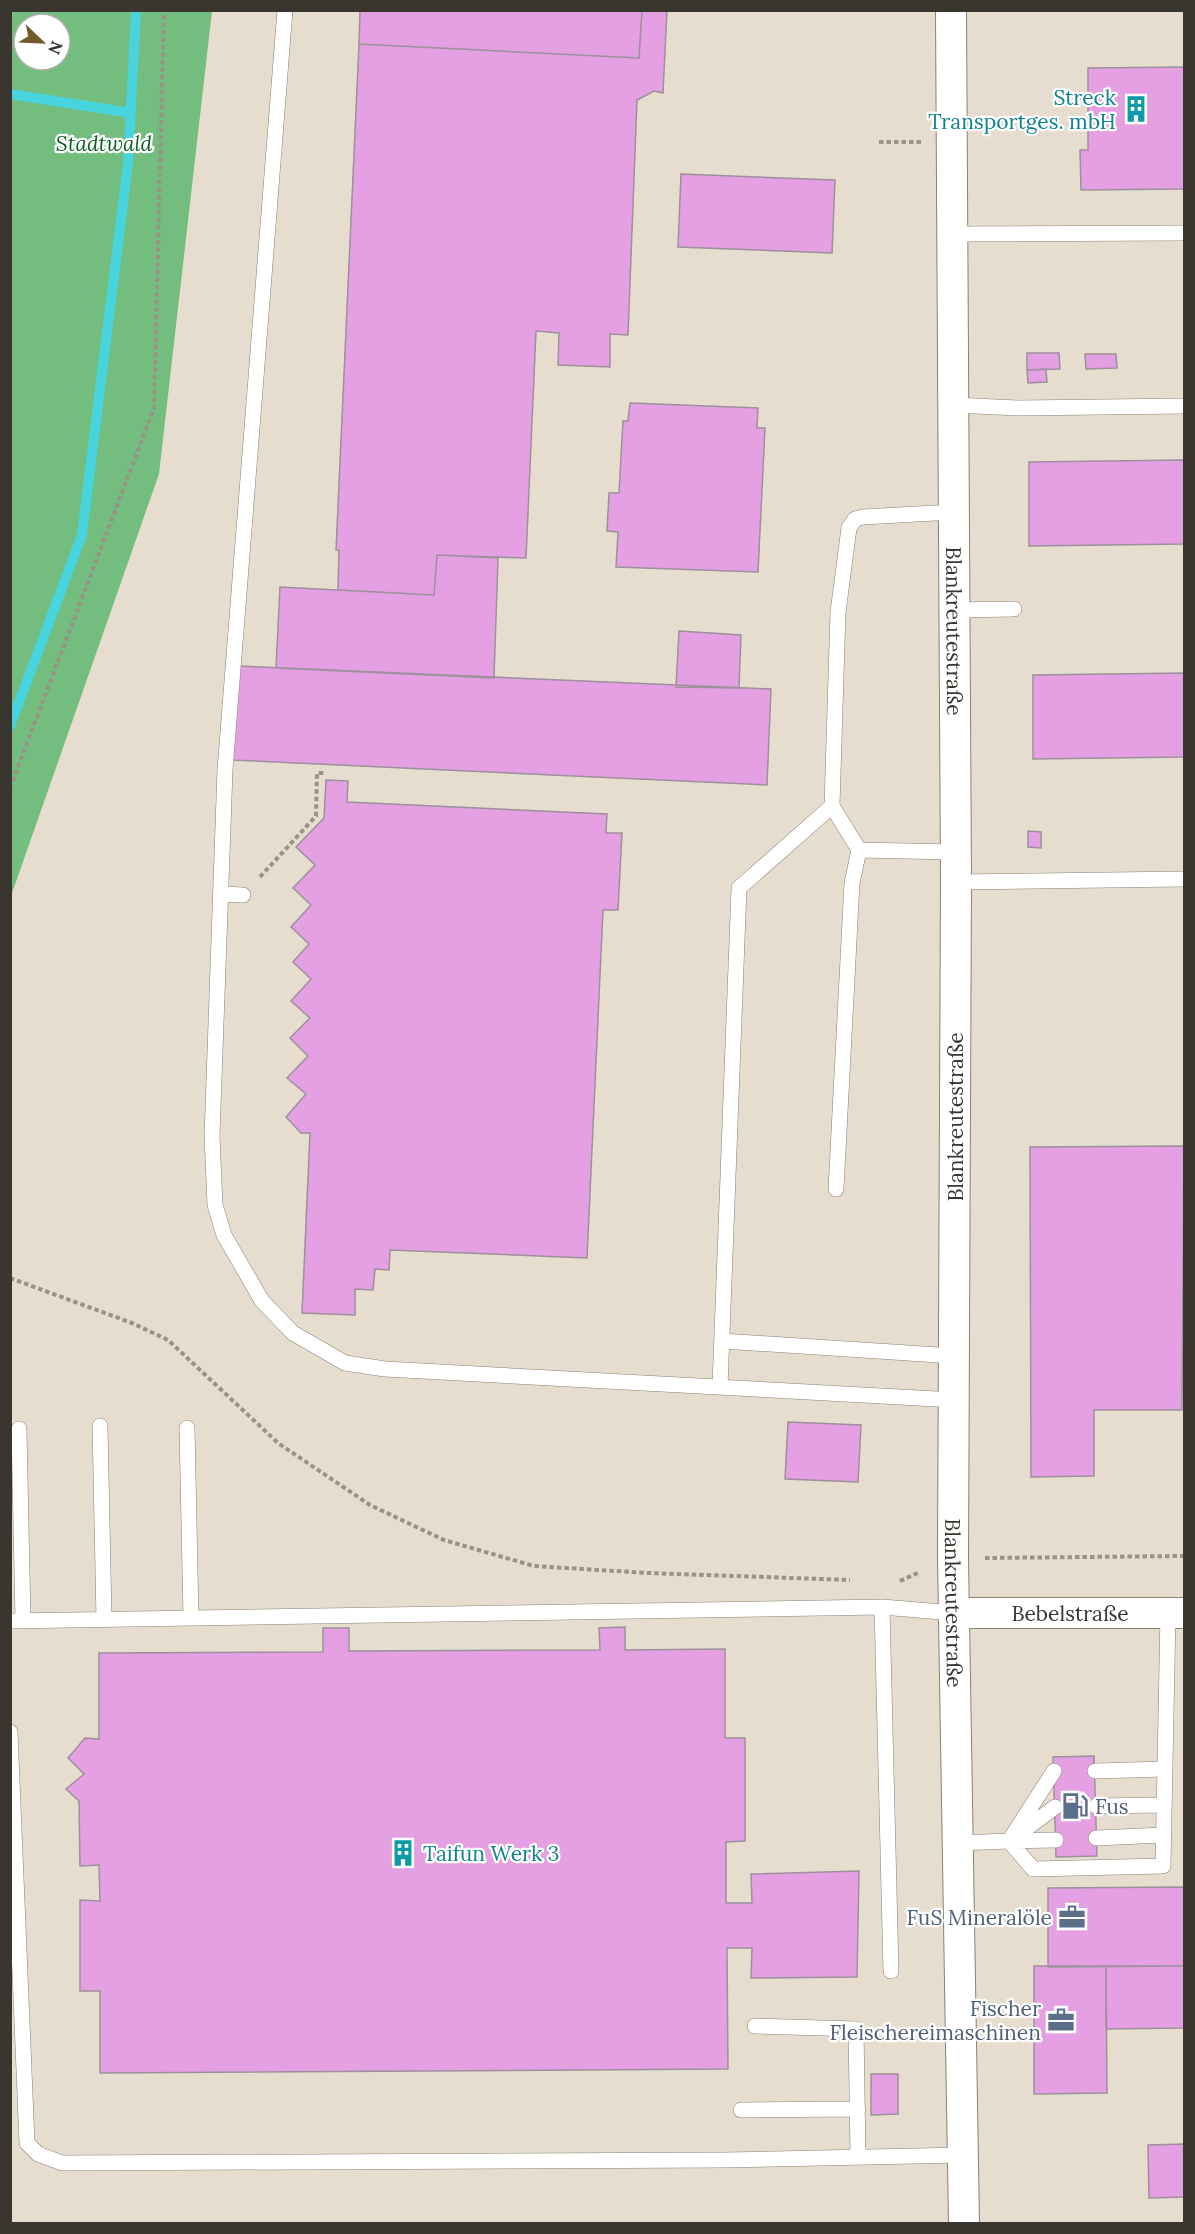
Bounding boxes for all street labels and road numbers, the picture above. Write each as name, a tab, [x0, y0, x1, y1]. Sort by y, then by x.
street label: Blankreutestraße	[941, 546, 969, 716]
street label: Blankreutestraße	[942, 1032, 969, 1202]
street label: Blankreutestraße	[939, 1518, 969, 1688]
street label: Bebelstraße	[1011, 1600, 1129, 1627]

